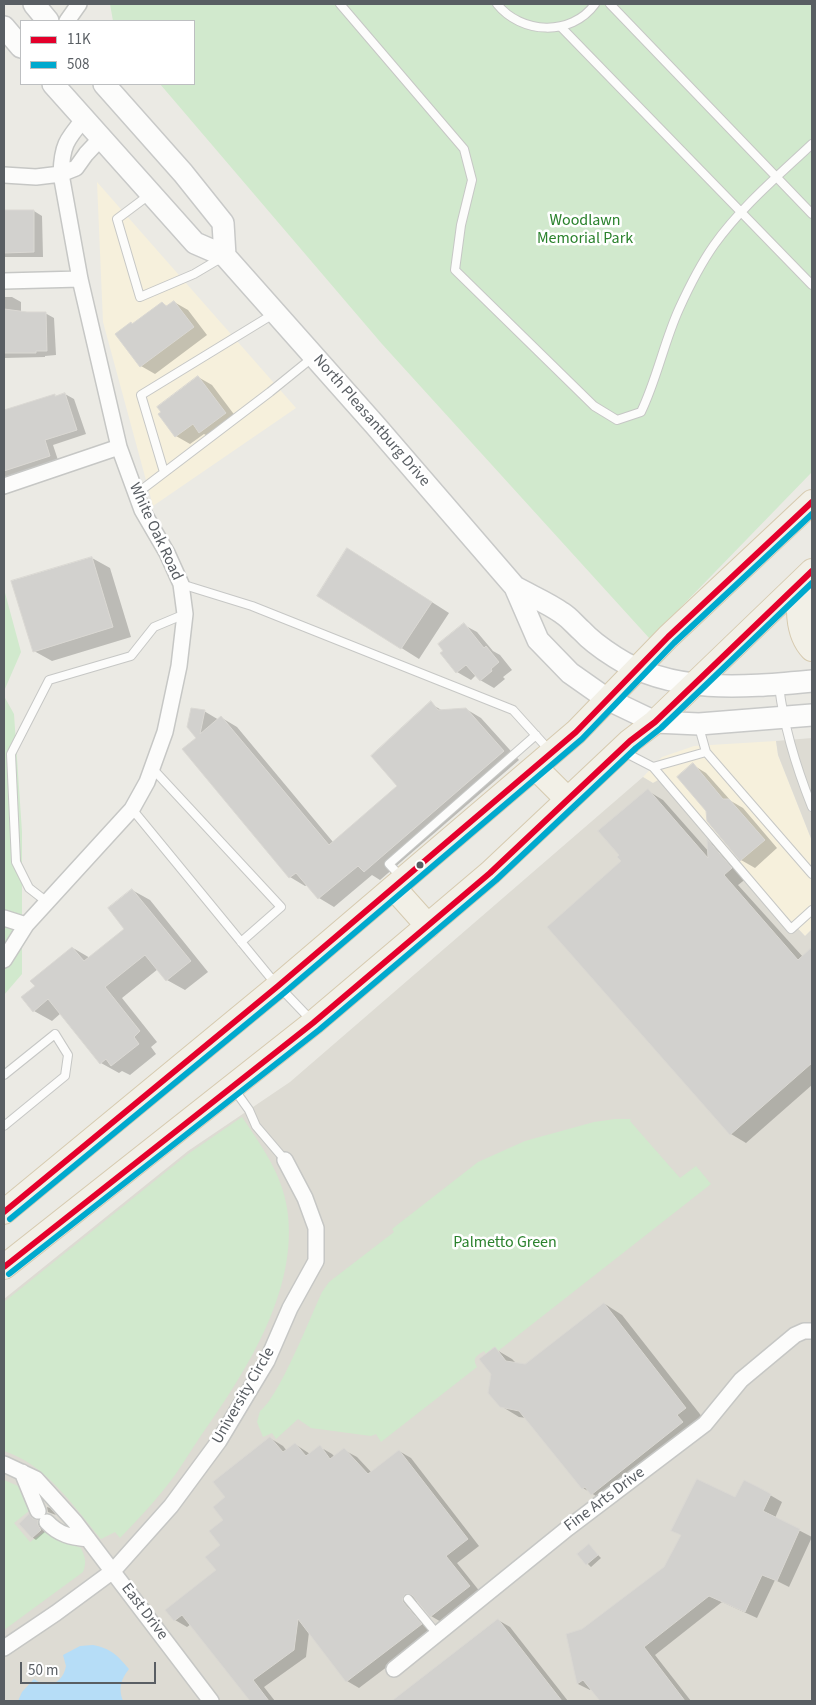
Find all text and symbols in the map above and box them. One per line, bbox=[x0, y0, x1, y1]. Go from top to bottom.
legend bbox=[20, 20, 195, 85]
text: 11K bbox=[67, 29, 91, 50]
text: 508 bbox=[67, 54, 89, 75]
park label: Woodlawn Memorial Park bbox=[537, 211, 633, 249]
street label: North Pleasantburg Drive bbox=[308, 351, 434, 491]
street label: White Oak Road bbox=[124, 480, 186, 584]
unlabelled marker bbox=[415, 860, 425, 870]
park label: Palmetto Green bbox=[453, 1233, 557, 1253]
street label: University Circle bbox=[209, 1344, 279, 1448]
street label: Fine Arts Drive bbox=[561, 1464, 649, 1536]
street label: East Drive bbox=[116, 1580, 172, 1644]
scale bar bbox=[22, 1652, 159, 1684]
text: 50 m bbox=[28, 1660, 58, 1681]

